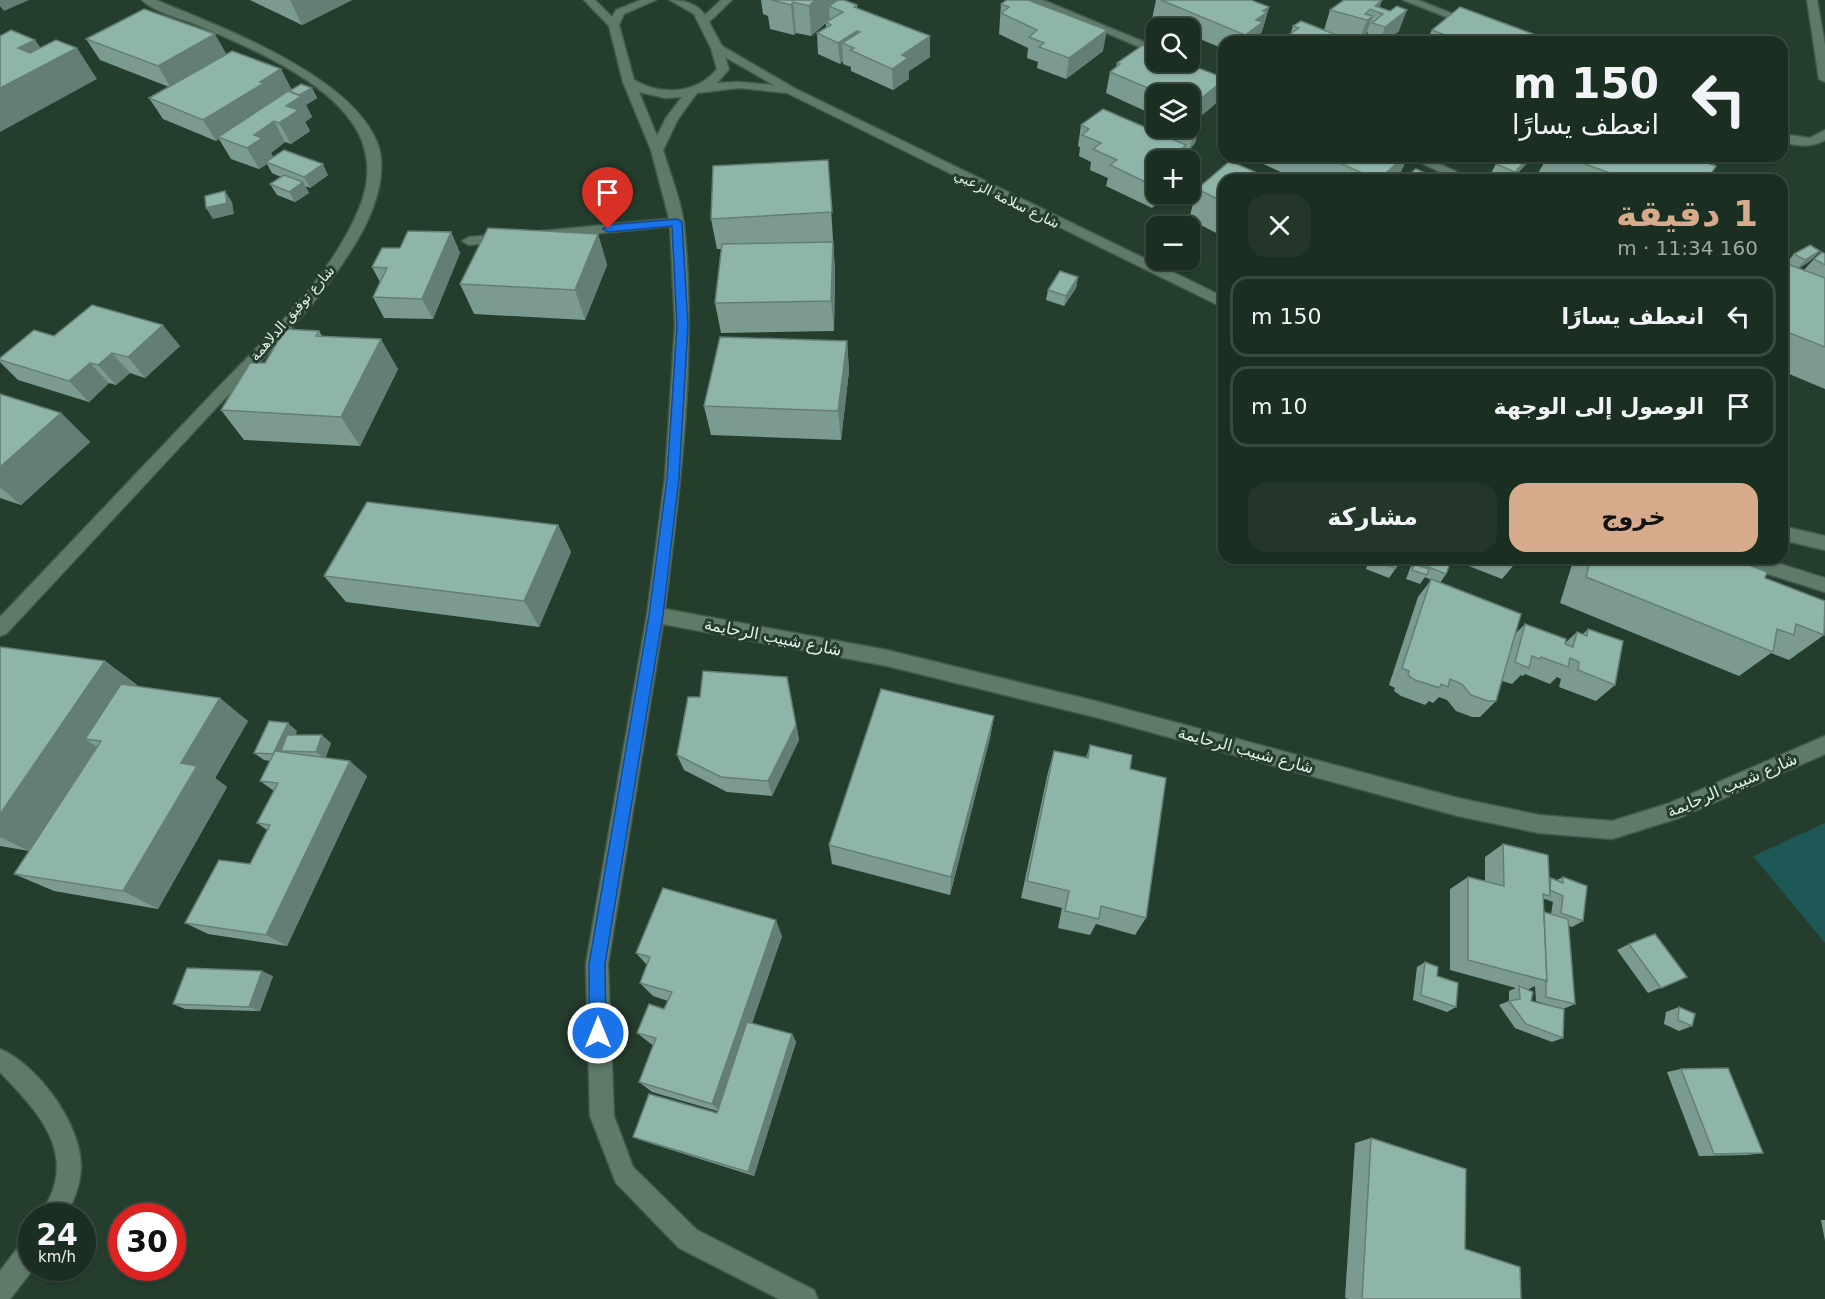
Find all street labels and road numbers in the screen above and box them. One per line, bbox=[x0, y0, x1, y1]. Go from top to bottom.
street label: شارع سلامة الزعبي bbox=[951, 167, 1062, 232]
street label: شارع توفيق الدلاهمة bbox=[247, 262, 338, 364]
street label: شارع شبيب الرحايمة bbox=[702, 614, 843, 661]
street label: شارع شبيب الرحايمة bbox=[1176, 723, 1316, 778]
street label: شارع شبيب الرحايمة bbox=[1664, 749, 1800, 822]

